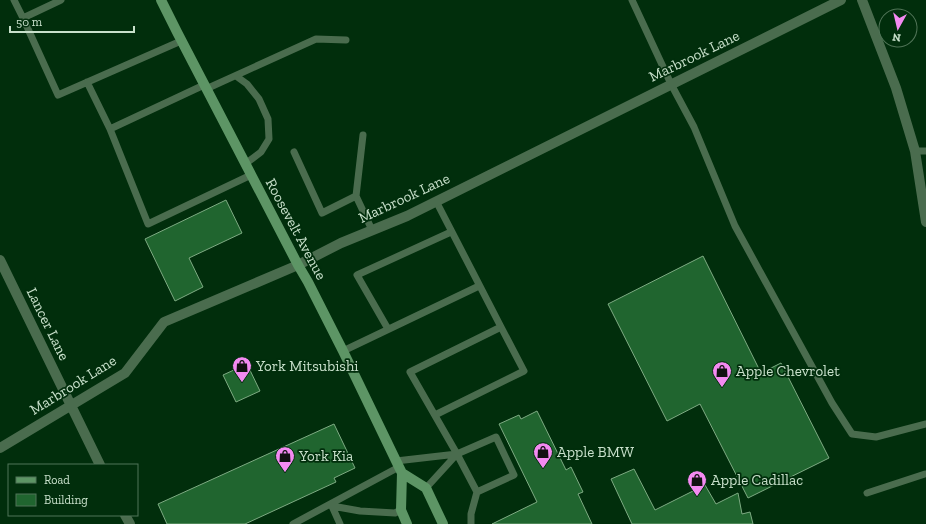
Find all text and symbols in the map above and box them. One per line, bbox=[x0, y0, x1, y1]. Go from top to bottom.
scale bar bbox=[10, 8, 134, 34]
north arrow bbox=[878, 8, 918, 48]
text: 50 m bbox=[16, 15, 43, 29]
street label: Marbrook Lane bbox=[646, 26, 742, 86]
text: N bbox=[891, 30, 902, 44]
street label: Marbrook Lane bbox=[356, 169, 452, 227]
street label: Roosevelt Avenue bbox=[262, 175, 330, 283]
street label: Lancer Lane bbox=[23, 285, 73, 363]
street label: Marbrook Lane bbox=[26, 351, 120, 419]
shop icon: York Mitsubishi bbox=[231, 355, 253, 383]
place label: York Mitsubishi bbox=[255, 357, 359, 375]
shop icon: Apple Chevrolet bbox=[711, 360, 733, 388]
place label: Apple Chevrolet bbox=[736, 362, 840, 380]
shop icon: Apple BMW bbox=[532, 441, 554, 469]
place label: Apple BMW bbox=[557, 443, 634, 461]
shop icon: York Kia bbox=[274, 445, 296, 473]
place label: York Kia bbox=[298, 447, 353, 465]
legend bbox=[8, 464, 138, 516]
shop icon: Apple Cadillac bbox=[686, 469, 708, 497]
place label: Apple Cadillac bbox=[711, 471, 803, 489]
text: Road bbox=[44, 473, 70, 487]
text: Building bbox=[44, 493, 88, 507]

